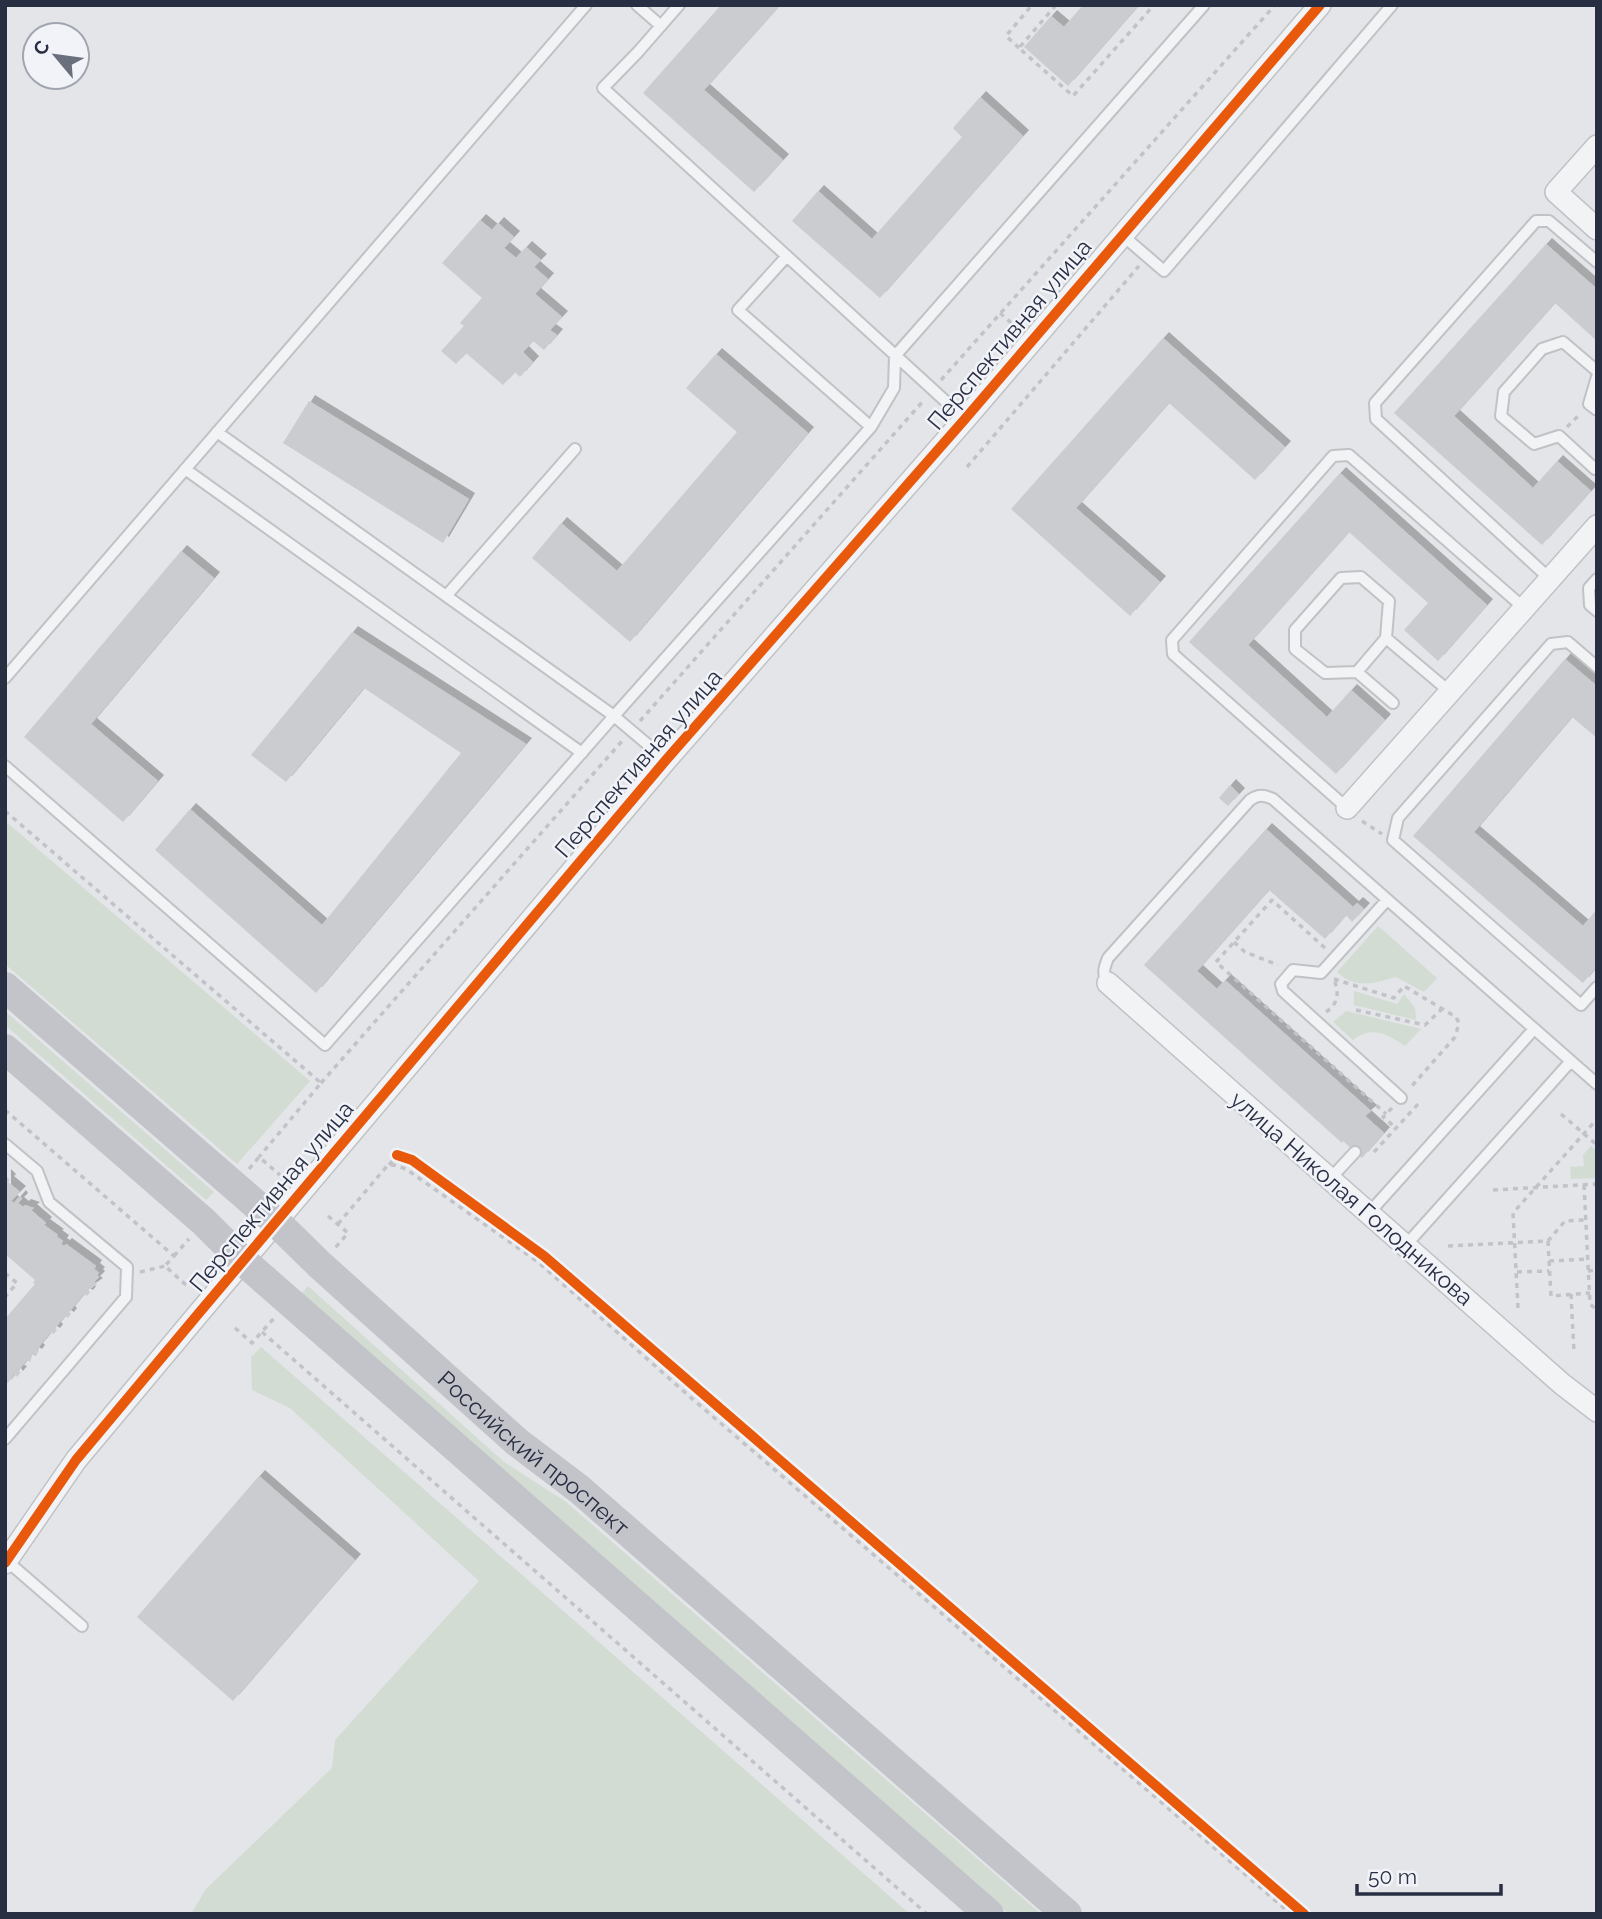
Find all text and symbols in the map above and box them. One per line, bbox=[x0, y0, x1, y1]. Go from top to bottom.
north arrow bbox=[21, 21, 91, 91]
text: С bbox=[28, 37, 54, 59]
street label: Перспективная улица bbox=[921, 233, 1097, 435]
street label: Перспективная улица bbox=[549, 663, 727, 863]
street label: улица Николая Голодникова bbox=[1225, 1085, 1479, 1311]
street label: Перспективная улица bbox=[183, 1095, 359, 1297]
street label: Российский проспект bbox=[433, 1365, 635, 1540]
scale bar bbox=[1357, 1853, 1500, 1897]
text: 50 m bbox=[1368, 1864, 1417, 1889]

